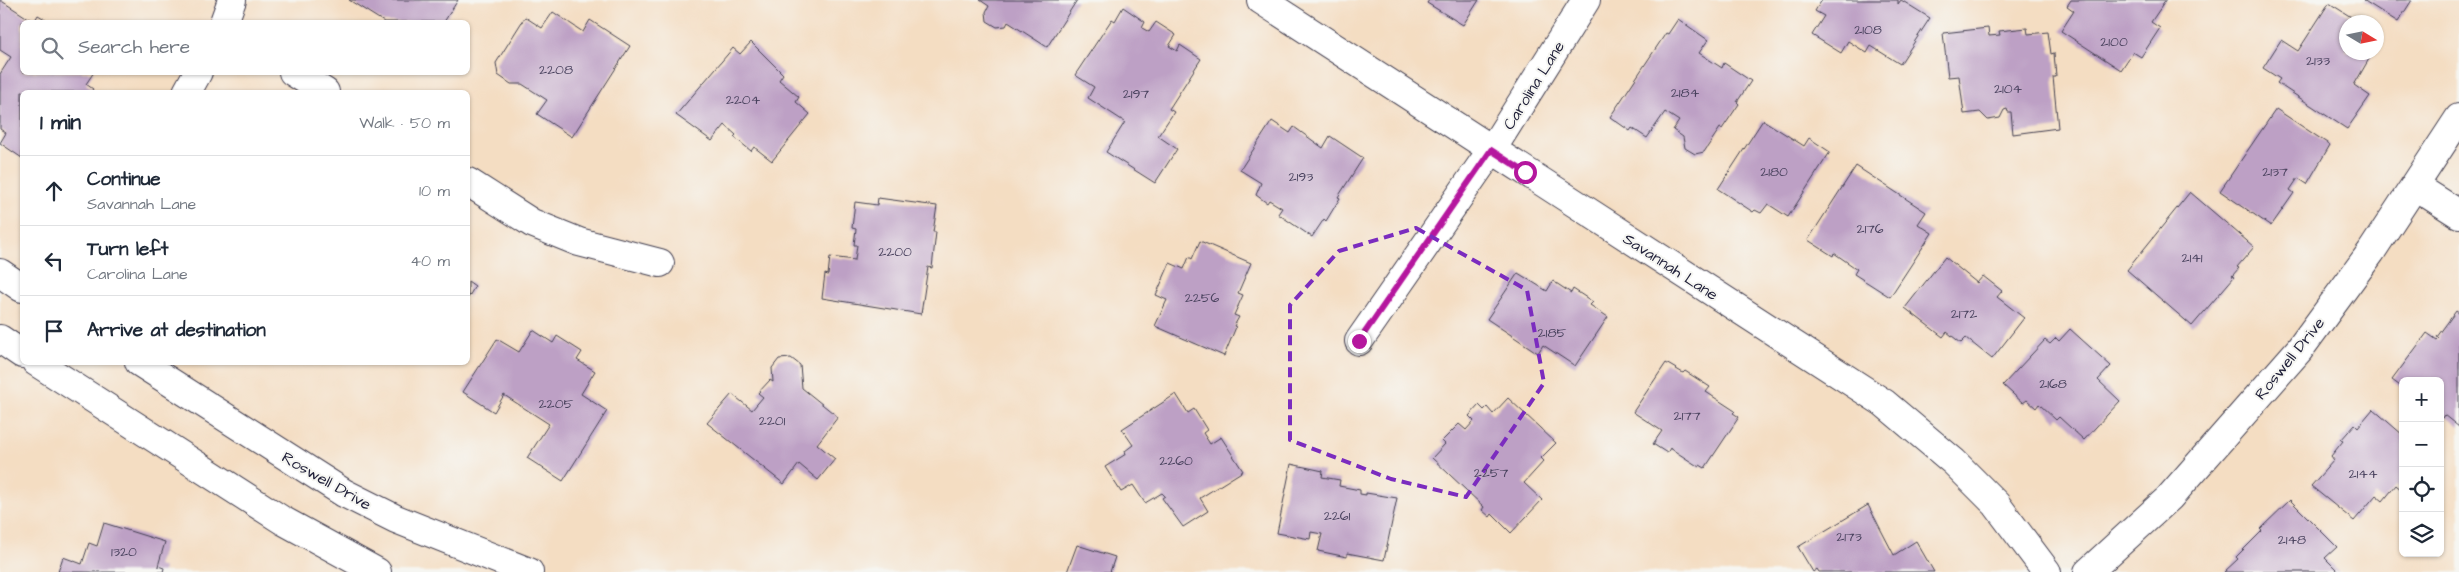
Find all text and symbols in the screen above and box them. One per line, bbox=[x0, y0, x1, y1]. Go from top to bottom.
north arrow bbox=[2339, 15, 2384, 60]
search box bbox=[20, 20, 470, 75]
house number: 2108 bbox=[1854, 20, 1882, 40]
house number: 2100 bbox=[2100, 32, 2128, 52]
icon: search bbox=[38, 34, 66, 62]
text: Search here bbox=[78, 34, 190, 61]
street label: Carolina Lane bbox=[1498, 37, 1570, 134]
house number: 2133 bbox=[2306, 51, 2330, 71]
house number: 2208 bbox=[539, 60, 573, 80]
house number: 2104 bbox=[1994, 79, 2023, 99]
house number: 2184 bbox=[1671, 83, 1700, 103]
house number: 2197 bbox=[1123, 84, 1150, 104]
house number: 2204 bbox=[726, 90, 761, 110]
text: 1 min bbox=[40, 108, 81, 137]
text: Walk · 50 m bbox=[359, 112, 450, 134]
route start bbox=[1514, 161, 1537, 184]
house number: 2180 bbox=[1760, 162, 1788, 182]
house number: 2137 bbox=[2262, 162, 2288, 182]
text: Continue bbox=[87, 166, 161, 193]
house number: 2193 bbox=[1289, 167, 1313, 187]
icon: ahead bbox=[40, 177, 68, 205]
text: 10 m bbox=[419, 180, 450, 202]
text: Savannah Lane bbox=[87, 193, 196, 215]
house number: 2176 bbox=[1856, 219, 1884, 239]
street label: Savannah Lane bbox=[1619, 228, 1723, 306]
text: Turn left bbox=[87, 236, 168, 263]
house number: 2200 bbox=[878, 242, 912, 262]
icon: left bbox=[40, 247, 68, 275]
house number: 2141 bbox=[2181, 248, 2203, 268]
text: 40 m bbox=[410, 250, 450, 272]
text: Carolina Lane bbox=[87, 263, 188, 285]
house number: 2256 bbox=[1185, 288, 1220, 308]
house number: 2172 bbox=[1951, 304, 1977, 324]
street label: Roswell Drive bbox=[2250, 313, 2330, 404]
icon: arrive bbox=[40, 317, 68, 345]
text: Arrive at destination bbox=[87, 317, 266, 344]
house number: 2185 bbox=[1538, 323, 1566, 343]
route end bbox=[1348, 330, 1371, 353]
house number: 2168 bbox=[2039, 374, 2067, 394]
map controls bbox=[2399, 377, 2444, 557]
button: + bbox=[2399, 377, 2444, 422]
house number: 2205 bbox=[539, 394, 573, 414]
house number: 2177 bbox=[1673, 406, 1701, 426]
house number: 2201 bbox=[759, 411, 786, 431]
button: − bbox=[2399, 422, 2444, 467]
street label: Roswell Drive bbox=[278, 446, 376, 516]
house number: 2260 bbox=[1159, 451, 1193, 471]
house number: 2257 bbox=[1474, 463, 1509, 483]
house number: 2144 bbox=[2349, 464, 2378, 484]
button: locate bbox=[2399, 467, 2444, 512]
house number: 2261 bbox=[1324, 506, 1351, 526]
button: layers bbox=[2399, 512, 2444, 557]
house number: 2173 bbox=[1836, 527, 1862, 547]
house number: 2148 bbox=[2278, 530, 2306, 550]
house number: 1320 bbox=[111, 542, 137, 562]

